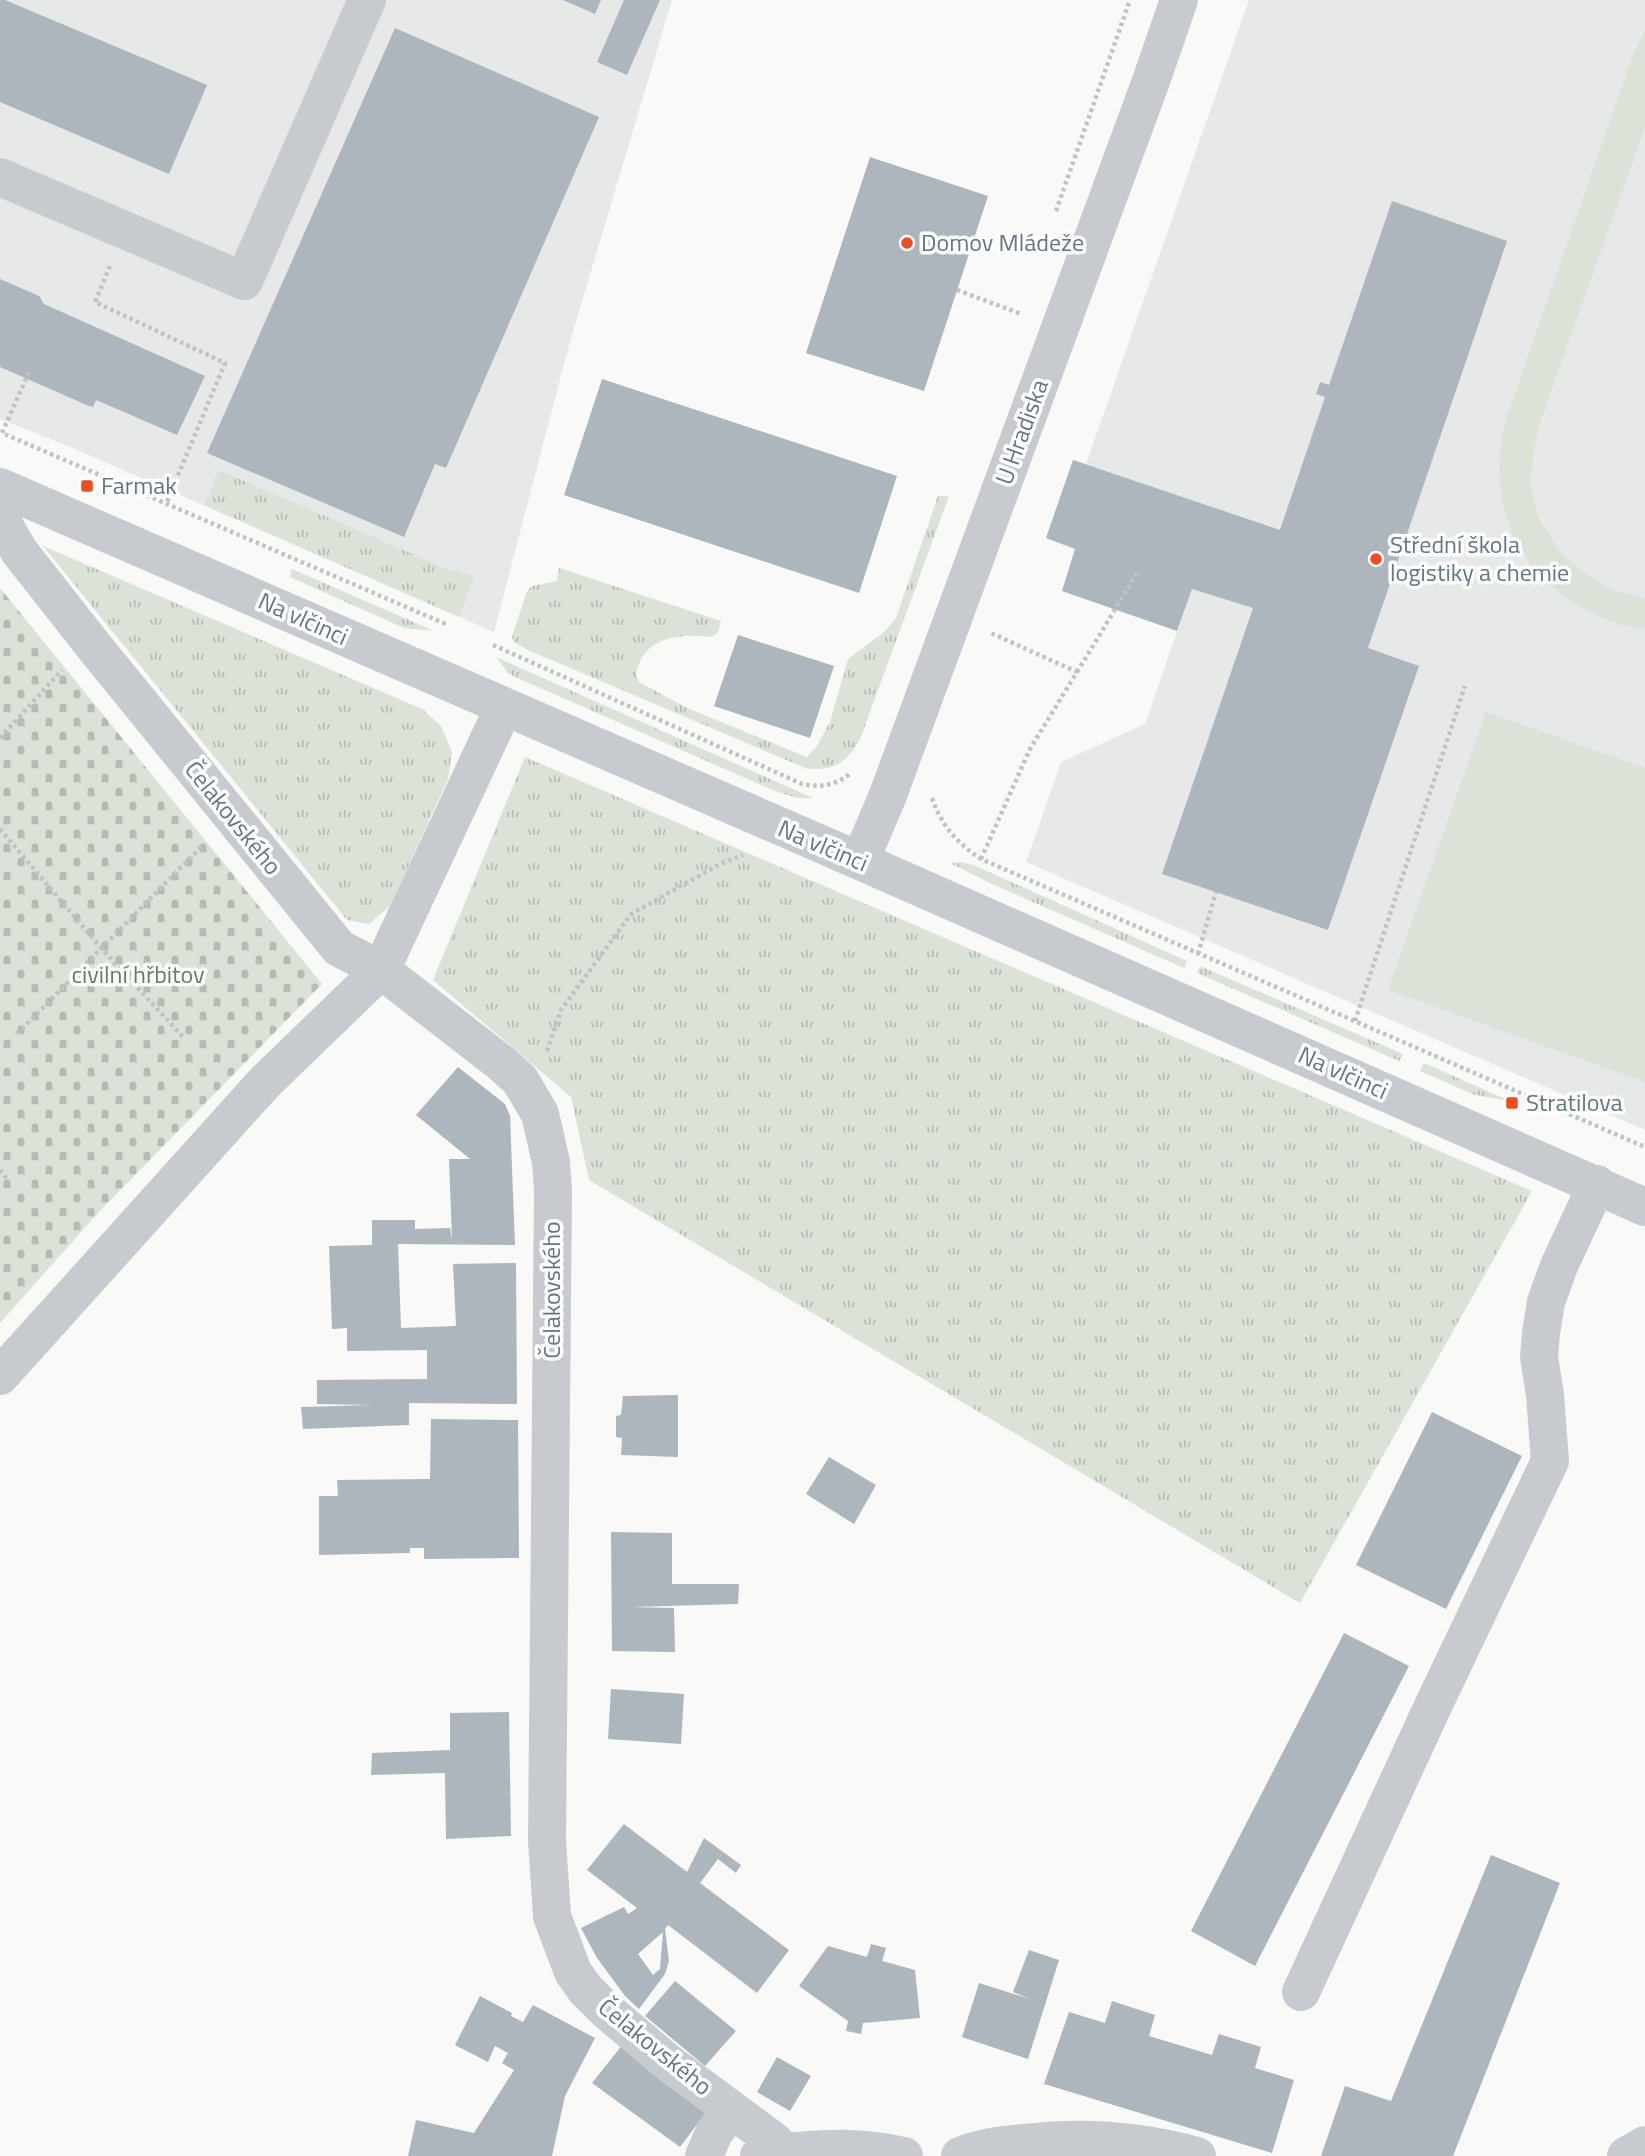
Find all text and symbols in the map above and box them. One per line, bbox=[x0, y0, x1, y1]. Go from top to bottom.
place label: Domov Mládeže bbox=[921, 224, 1084, 260]
marker: Domov Mládeže bbox=[899, 235, 915, 251]
street label: U Hradiska bbox=[985, 374, 1057, 489]
place label: Farmak bbox=[101, 467, 177, 503]
marker: Farmak bbox=[79, 478, 95, 494]
place label: Střední škola logistiky a chemie bbox=[1390, 526, 1569, 590]
marker: Střední škola logistiky a chemie bbox=[1368, 551, 1384, 567]
street label: Na vlčinci bbox=[253, 582, 354, 654]
street label: Čelakovského bbox=[176, 753, 291, 882]
street label: Na vlčinci bbox=[773, 810, 874, 880]
park label: civilní hřbitov bbox=[72, 956, 204, 992]
street label: Na vlčinci bbox=[1293, 1036, 1394, 1108]
place label: Stratilova bbox=[1526, 1084, 1623, 1120]
marker: Stratilova bbox=[1504, 1095, 1520, 1111]
street label: Čelakovského bbox=[533, 1221, 569, 1359]
street label: Čelakovského bbox=[591, 1989, 720, 2104]

